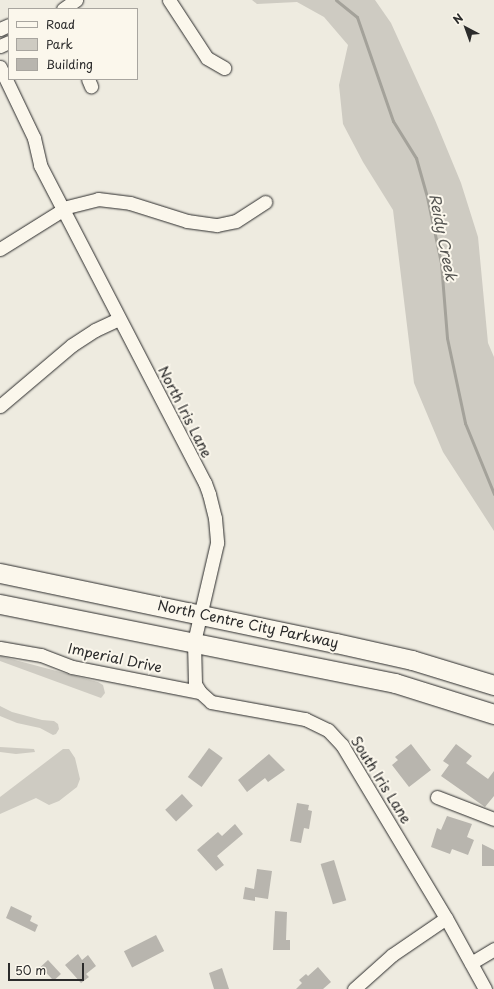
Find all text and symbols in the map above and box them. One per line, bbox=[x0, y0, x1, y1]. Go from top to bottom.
legend bbox=[8, 8, 138, 80]
north arrow bbox=[446, 8, 486, 48]
text: N bbox=[449, 9, 467, 28]
text: Road bbox=[46, 15, 75, 33]
text: Park bbox=[46, 35, 73, 53]
text: Building bbox=[46, 55, 93, 73]
water label: Reidy Creek bbox=[427, 192, 461, 282]
street label: North Iris Lane bbox=[155, 363, 215, 461]
street label: North Centre City Parkway bbox=[155, 596, 341, 652]
street label: Imperial Drive bbox=[66, 640, 164, 676]
street label: South Iris Lane bbox=[347, 733, 415, 827]
scale bar bbox=[10, 955, 86, 981]
text: 50 m bbox=[15, 961, 46, 979]

